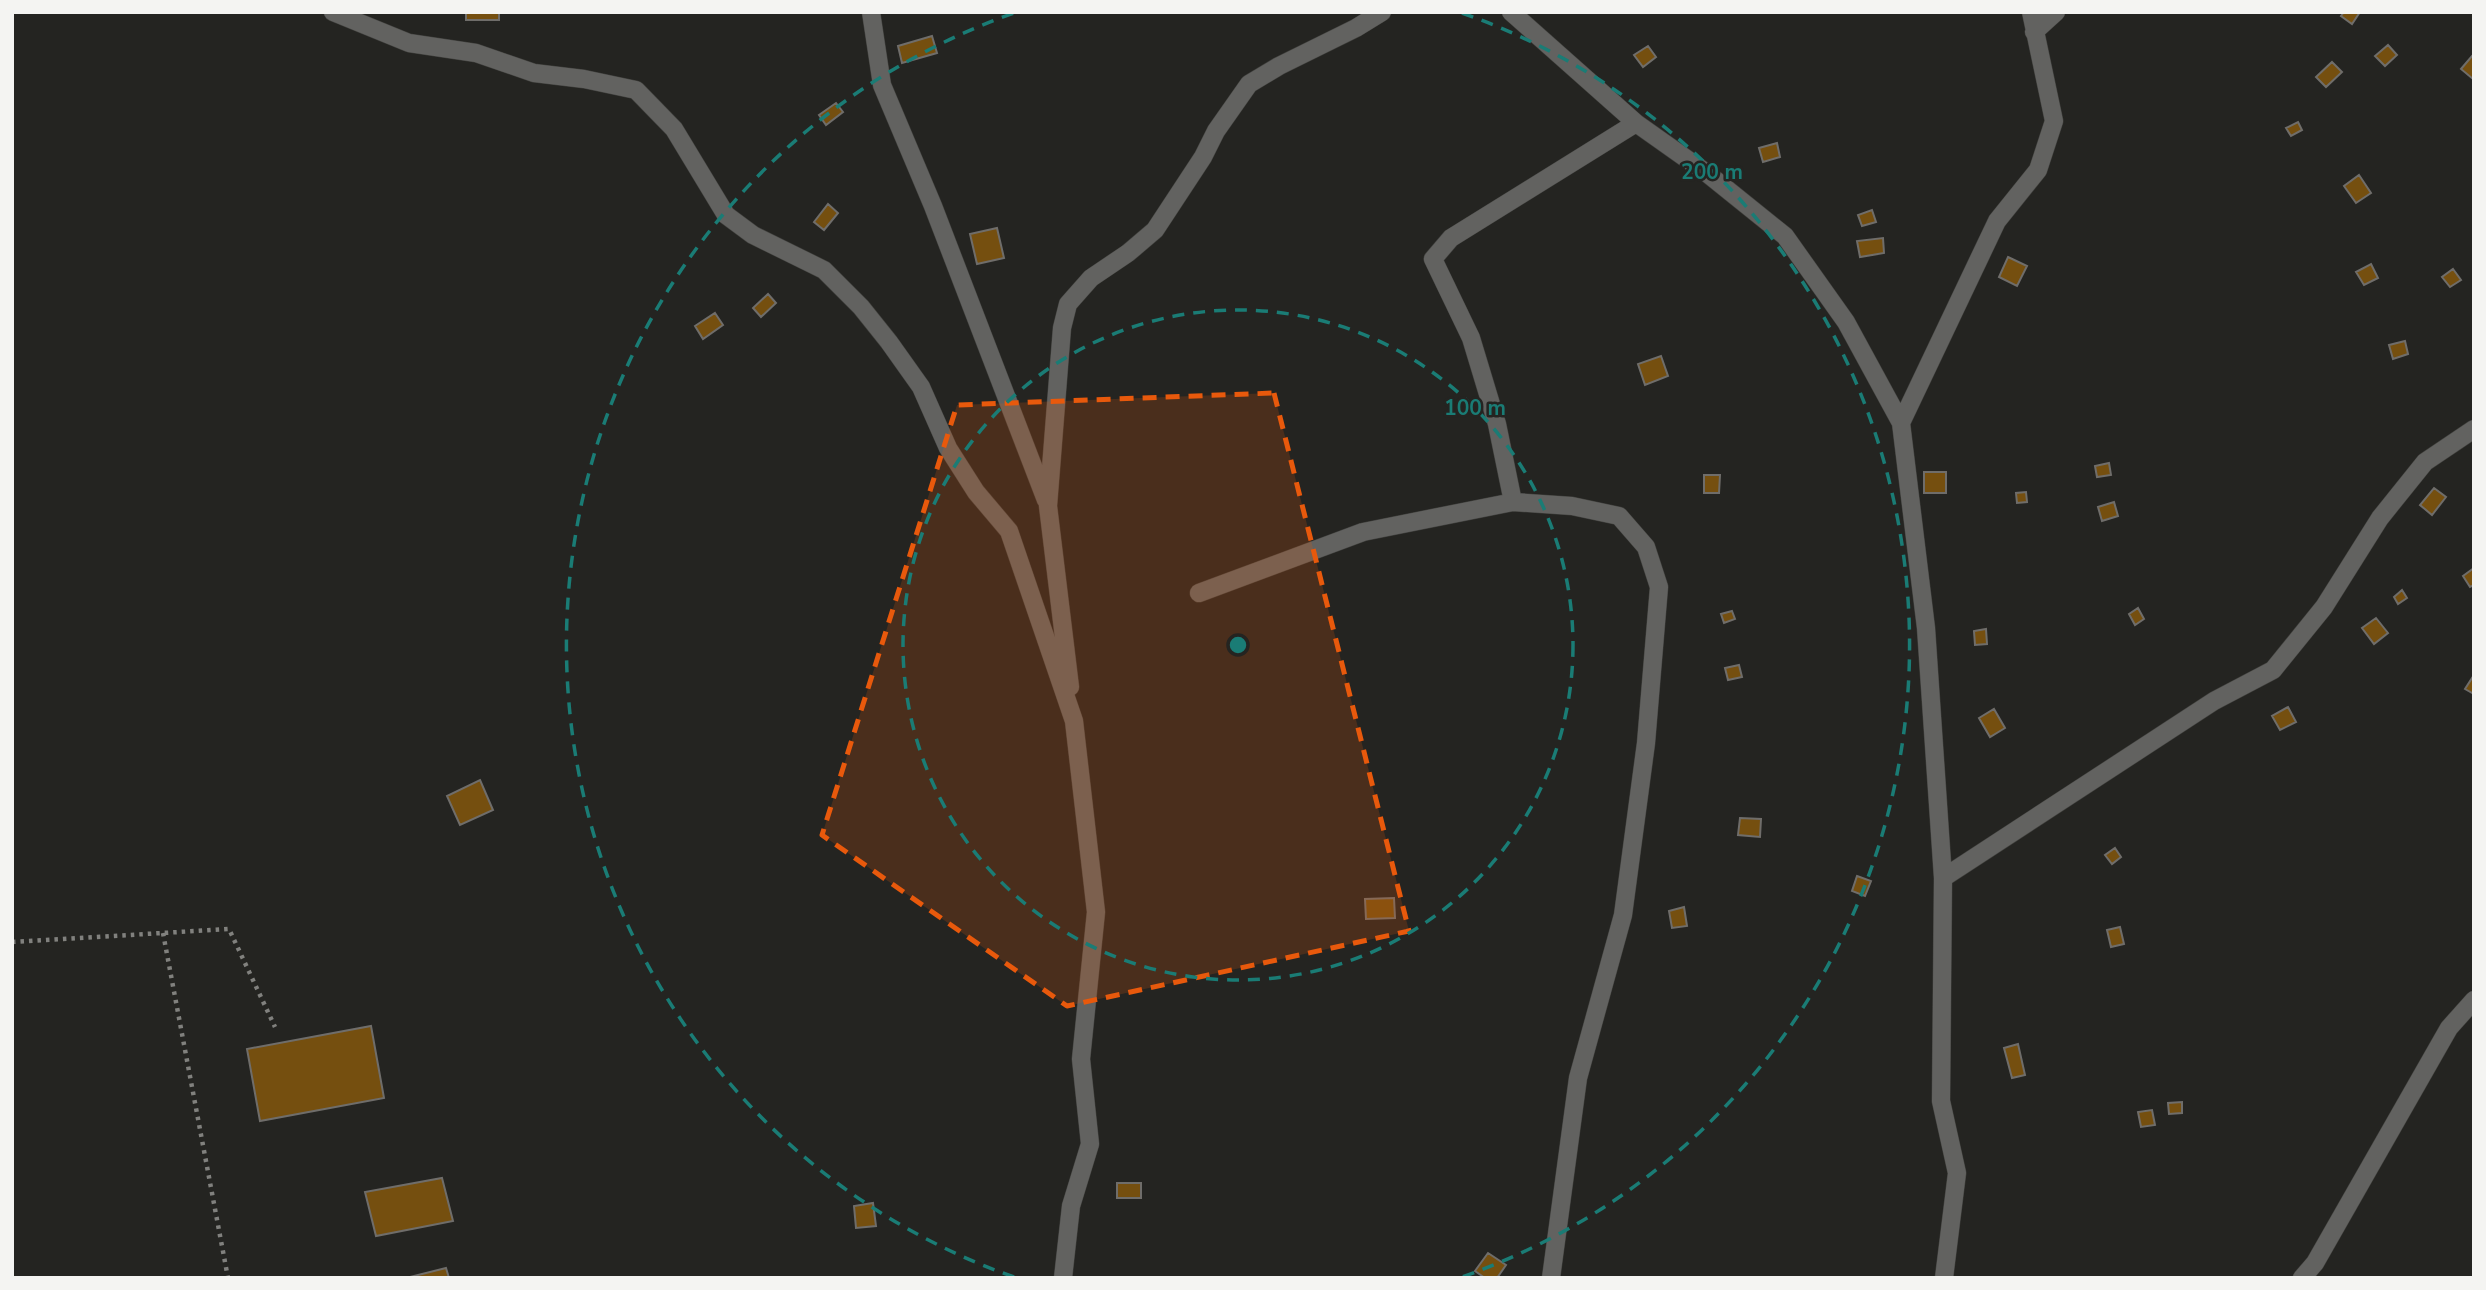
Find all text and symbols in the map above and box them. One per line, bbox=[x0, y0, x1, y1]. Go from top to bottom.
text: 200 m bbox=[1681, 158, 1743, 186]
text: 100 m bbox=[1444, 394, 1506, 422]
centre of rings bbox=[1226, 633, 1250, 657]

